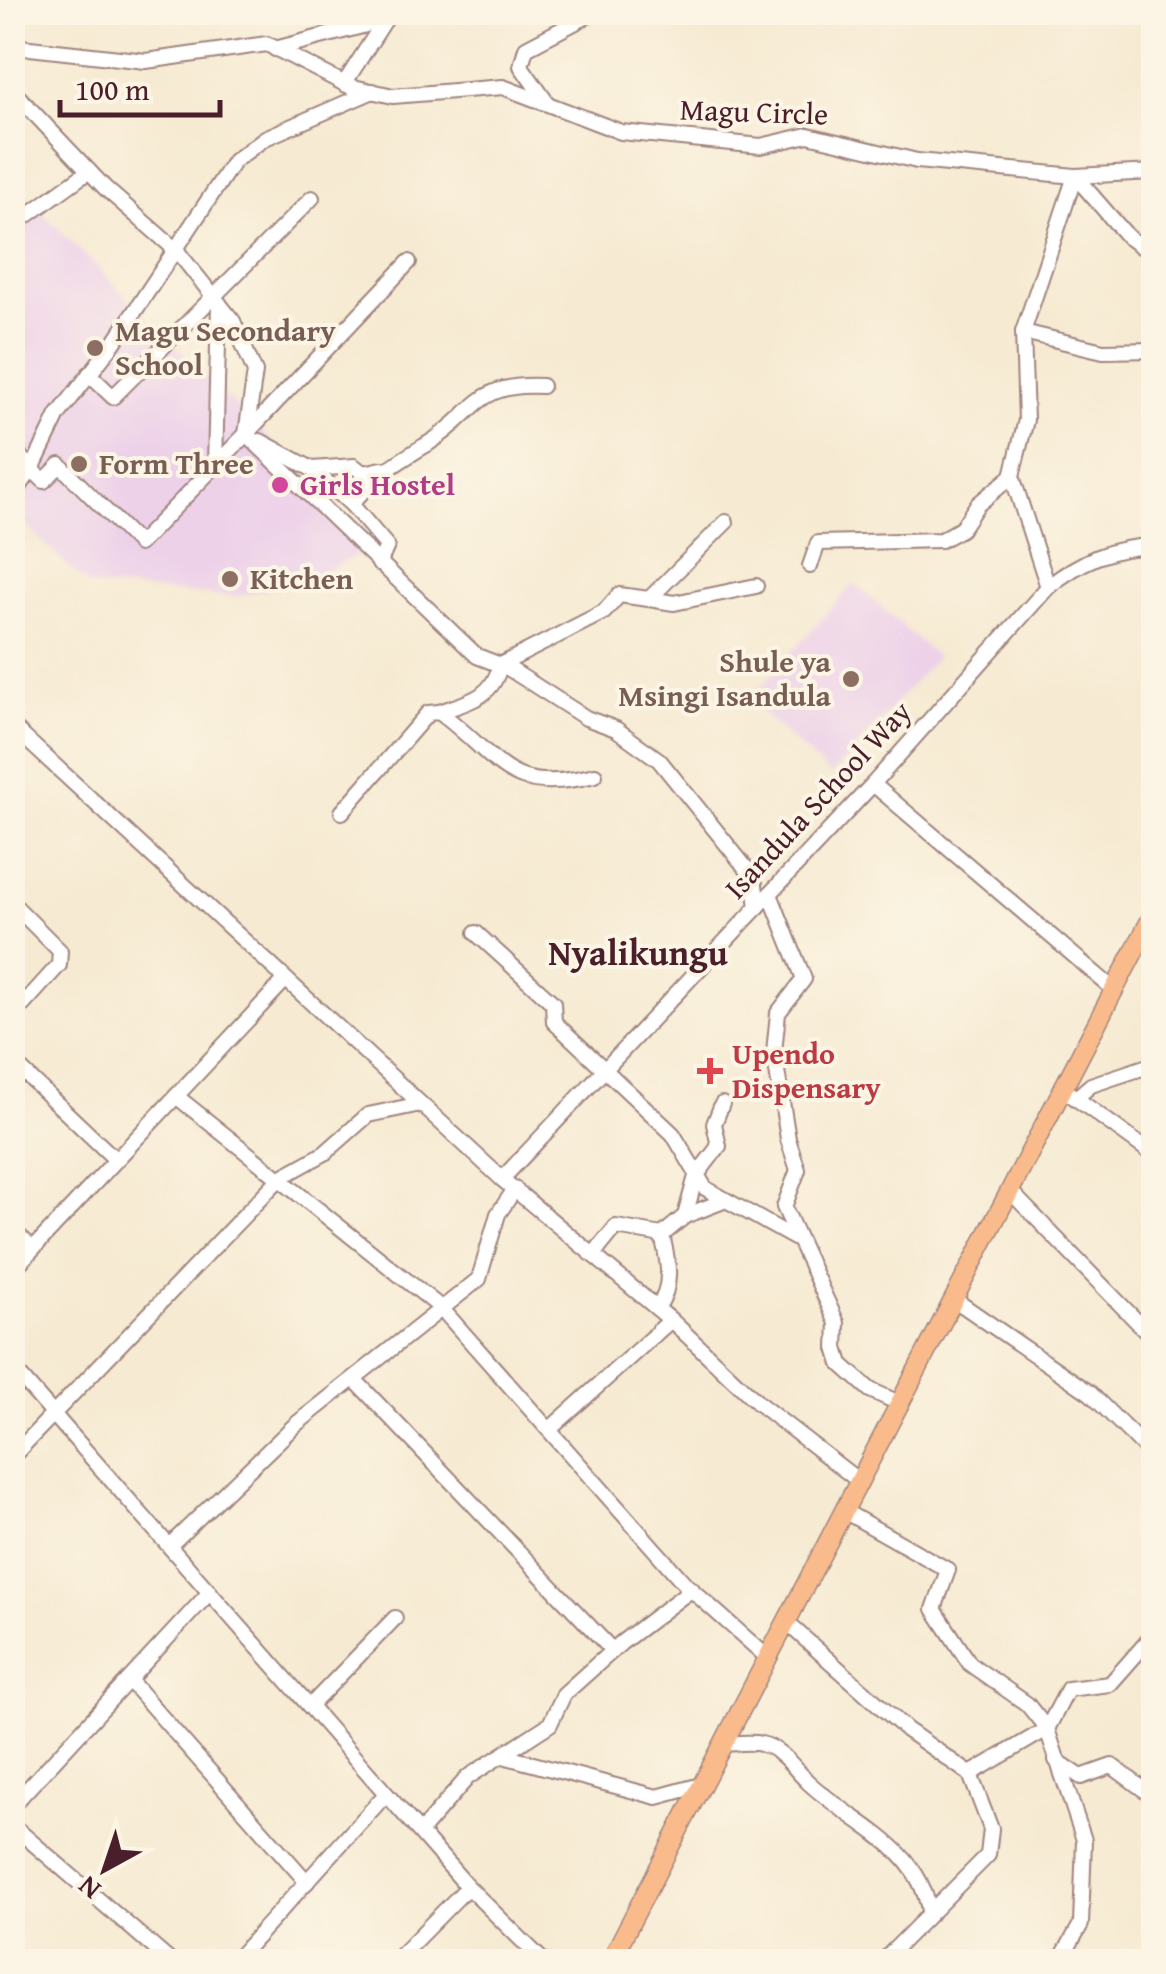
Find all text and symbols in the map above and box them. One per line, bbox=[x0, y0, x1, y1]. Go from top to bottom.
scale bar bbox=[60, 55, 220, 117]
text: 100 m bbox=[75, 67, 150, 111]
street label: Magu Circle bbox=[679, 86, 829, 136]
place label: Magu Secondary School bbox=[115, 308, 336, 386]
marker: Magu Secondary School bbox=[84, 337, 106, 359]
place label: Form Three bbox=[99, 441, 254, 485]
marker: Form Three bbox=[68, 453, 90, 475]
place label: Girls Hostel bbox=[300, 462, 455, 506]
marker: Girls Hostel bbox=[269, 474, 291, 496]
place label: Kitchen bbox=[250, 556, 353, 600]
marker: Kitchen bbox=[219, 568, 241, 590]
place label: Shule ya Msingi Isandula bbox=[618, 639, 832, 717]
marker: Shule ya Msingi Isandula bbox=[840, 668, 862, 690]
street label: Isandula School Way bbox=[714, 690, 921, 908]
district label: Nyalikungu bbox=[548, 927, 728, 978]
place label: Upendo Dispensary bbox=[732, 1031, 881, 1109]
marker: Upendo Dispensary bbox=[697, 1058, 723, 1084]
north arrow bbox=[55, 1819, 155, 1919]
text: N bbox=[68, 1867, 109, 1910]

